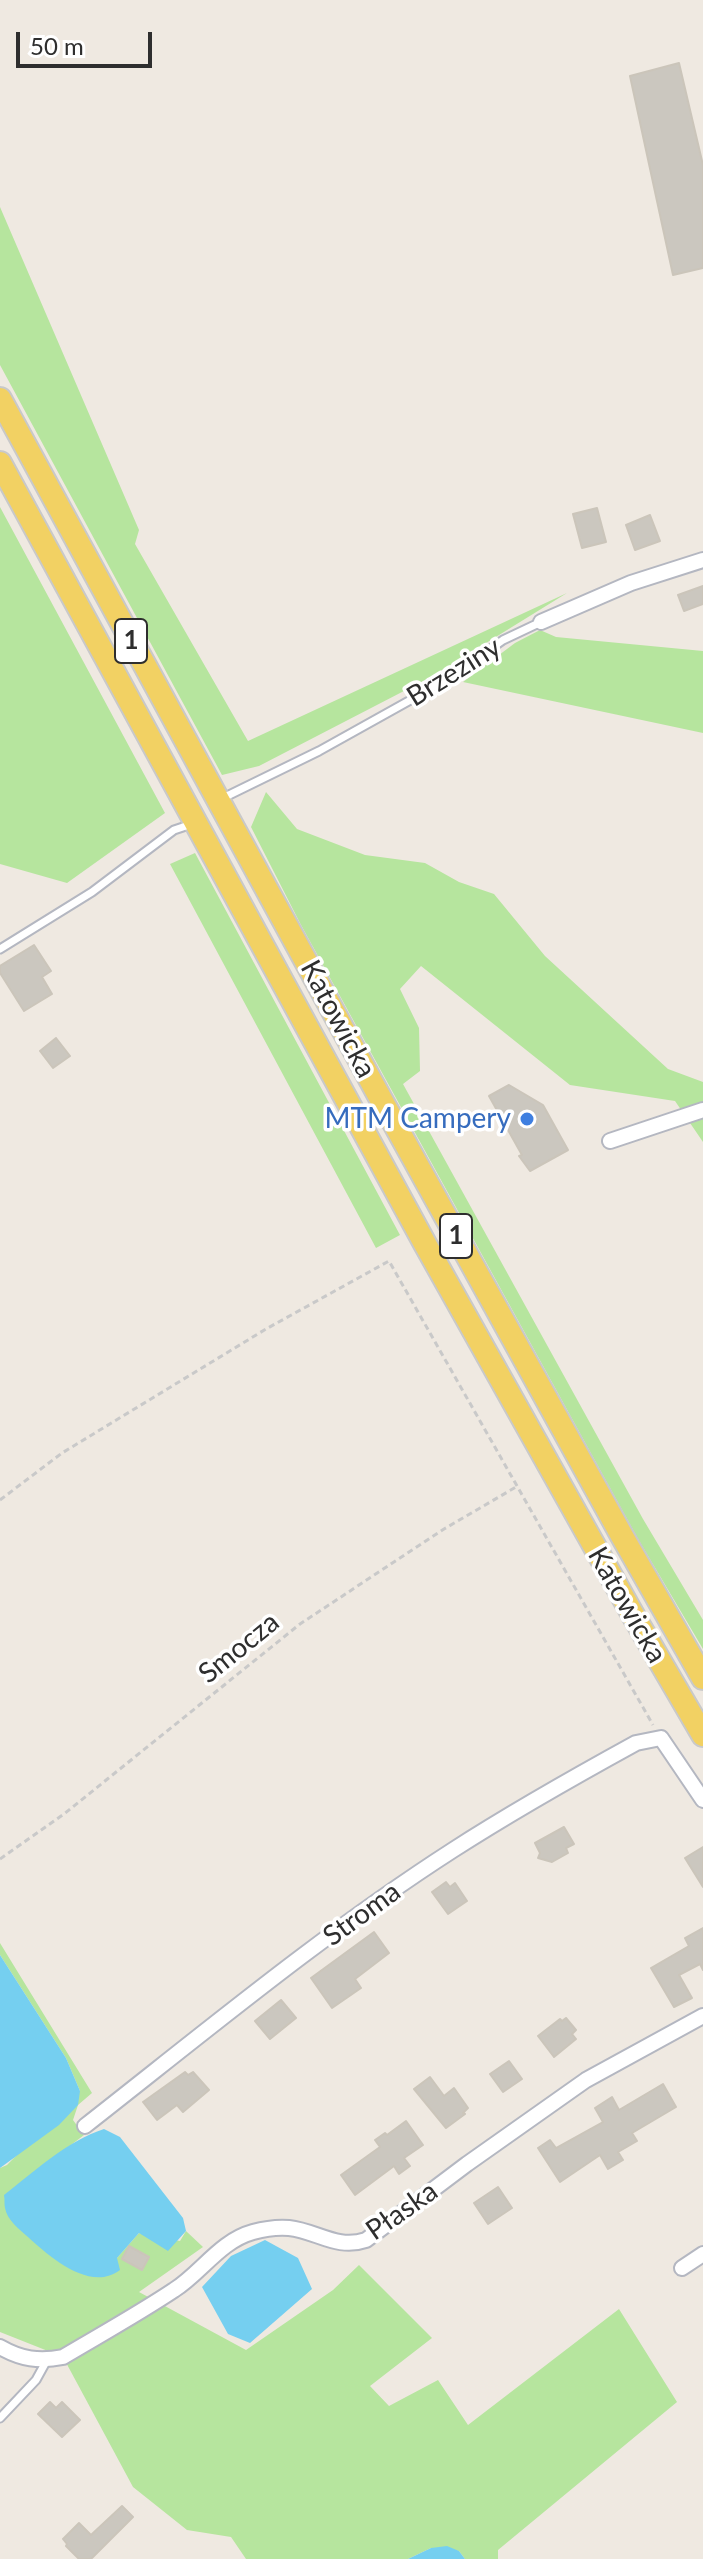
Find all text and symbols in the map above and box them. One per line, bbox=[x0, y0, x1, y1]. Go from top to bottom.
scale bar bbox=[20, 16, 156, 66]
text: 50 m bbox=[30, 31, 84, 60]
road number: 1 bbox=[115, 619, 147, 663]
street label: Brzeziny bbox=[401, 630, 507, 714]
street label: Katowicka bbox=[293, 955, 383, 1083]
place label: MTM Campery bbox=[325, 1102, 511, 1136]
marker: MTM Campery bbox=[518, 1110, 536, 1128]
road number: 1 bbox=[440, 1214, 472, 1258]
street label: Katowicka bbox=[580, 1541, 674, 1669]
street label: Smocza bbox=[192, 1605, 286, 1691]
street label: Stroma bbox=[317, 1875, 407, 1953]
street label: Płaska bbox=[360, 2174, 444, 2248]

